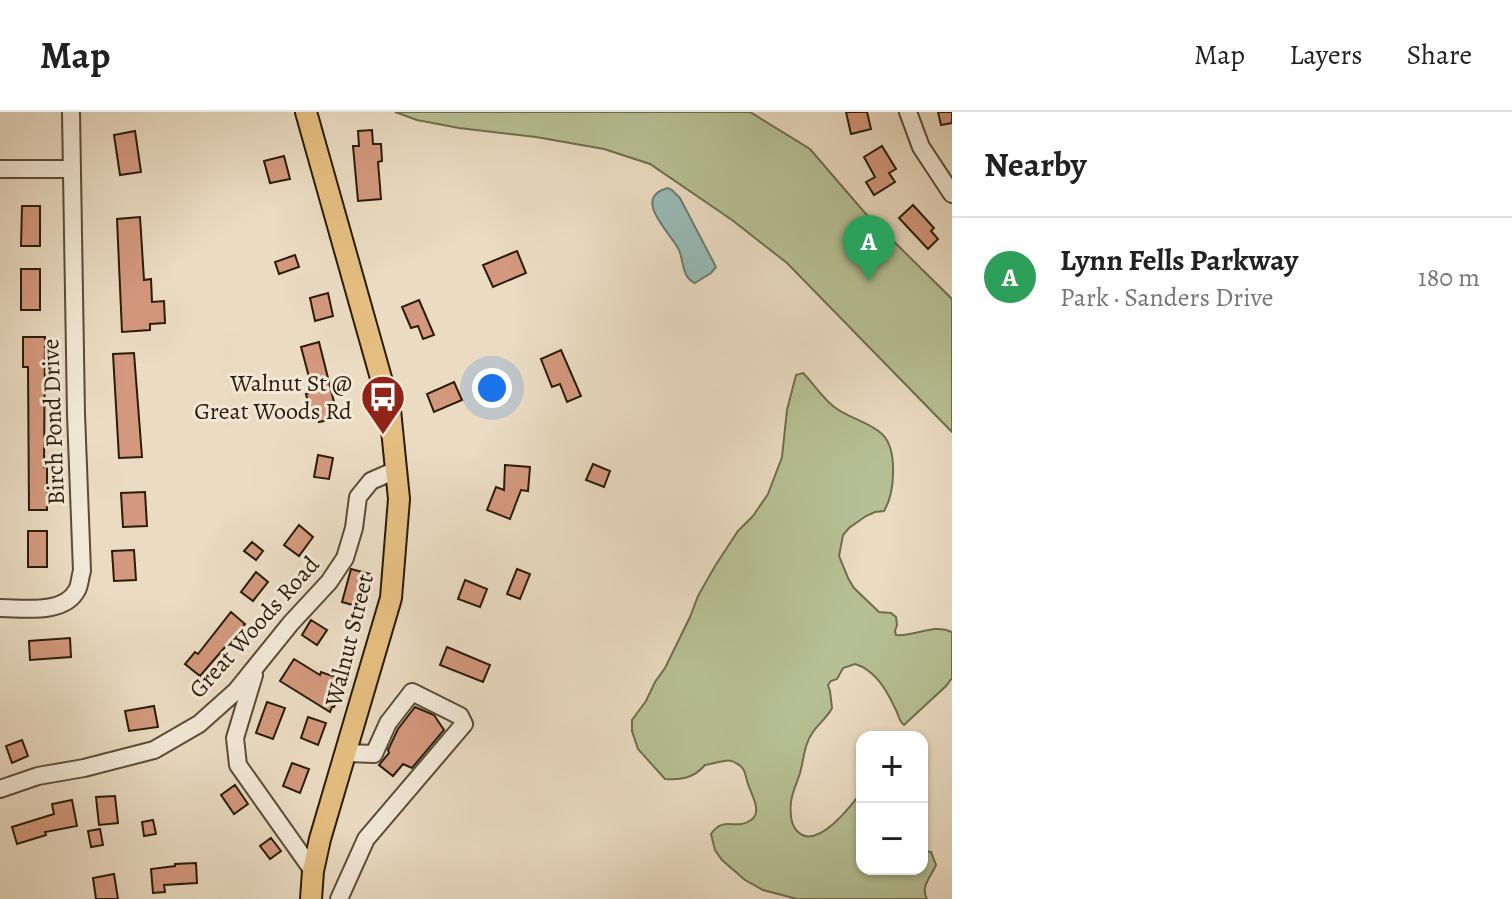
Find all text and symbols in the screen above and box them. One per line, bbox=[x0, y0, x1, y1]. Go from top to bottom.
text: Map bbox=[40, 29, 110, 81]
text: Map bbox=[1194, 36, 1245, 74]
text: Layers bbox=[1289, 36, 1362, 74]
text: Share bbox=[1406, 36, 1472, 74]
text: Nearby bbox=[984, 141, 1087, 188]
pin: A bbox=[843, 215, 895, 281]
text: Lynn Fells Parkway bbox=[1060, 240, 1298, 280]
text: A bbox=[1002, 260, 1018, 295]
text: 180 m bbox=[1418, 260, 1480, 295]
text: Park · Sanders Drive bbox=[1060, 280, 1273, 315]
street label: Birch Pond Drive bbox=[34, 338, 72, 506]
place label: Walnut St @ Great Woods Rd bbox=[194, 367, 352, 427]
your location bbox=[472, 368, 512, 408]
bus stop icon: Walnut St @ Great Woods Rd bbox=[359, 373, 407, 436]
street label: Great Woods Road bbox=[182, 549, 326, 705]
street label: Walnut Street bbox=[317, 570, 381, 710]
map controls bbox=[856, 731, 928, 875]
button: + bbox=[856, 731, 928, 803]
button: − bbox=[856, 803, 928, 875]

